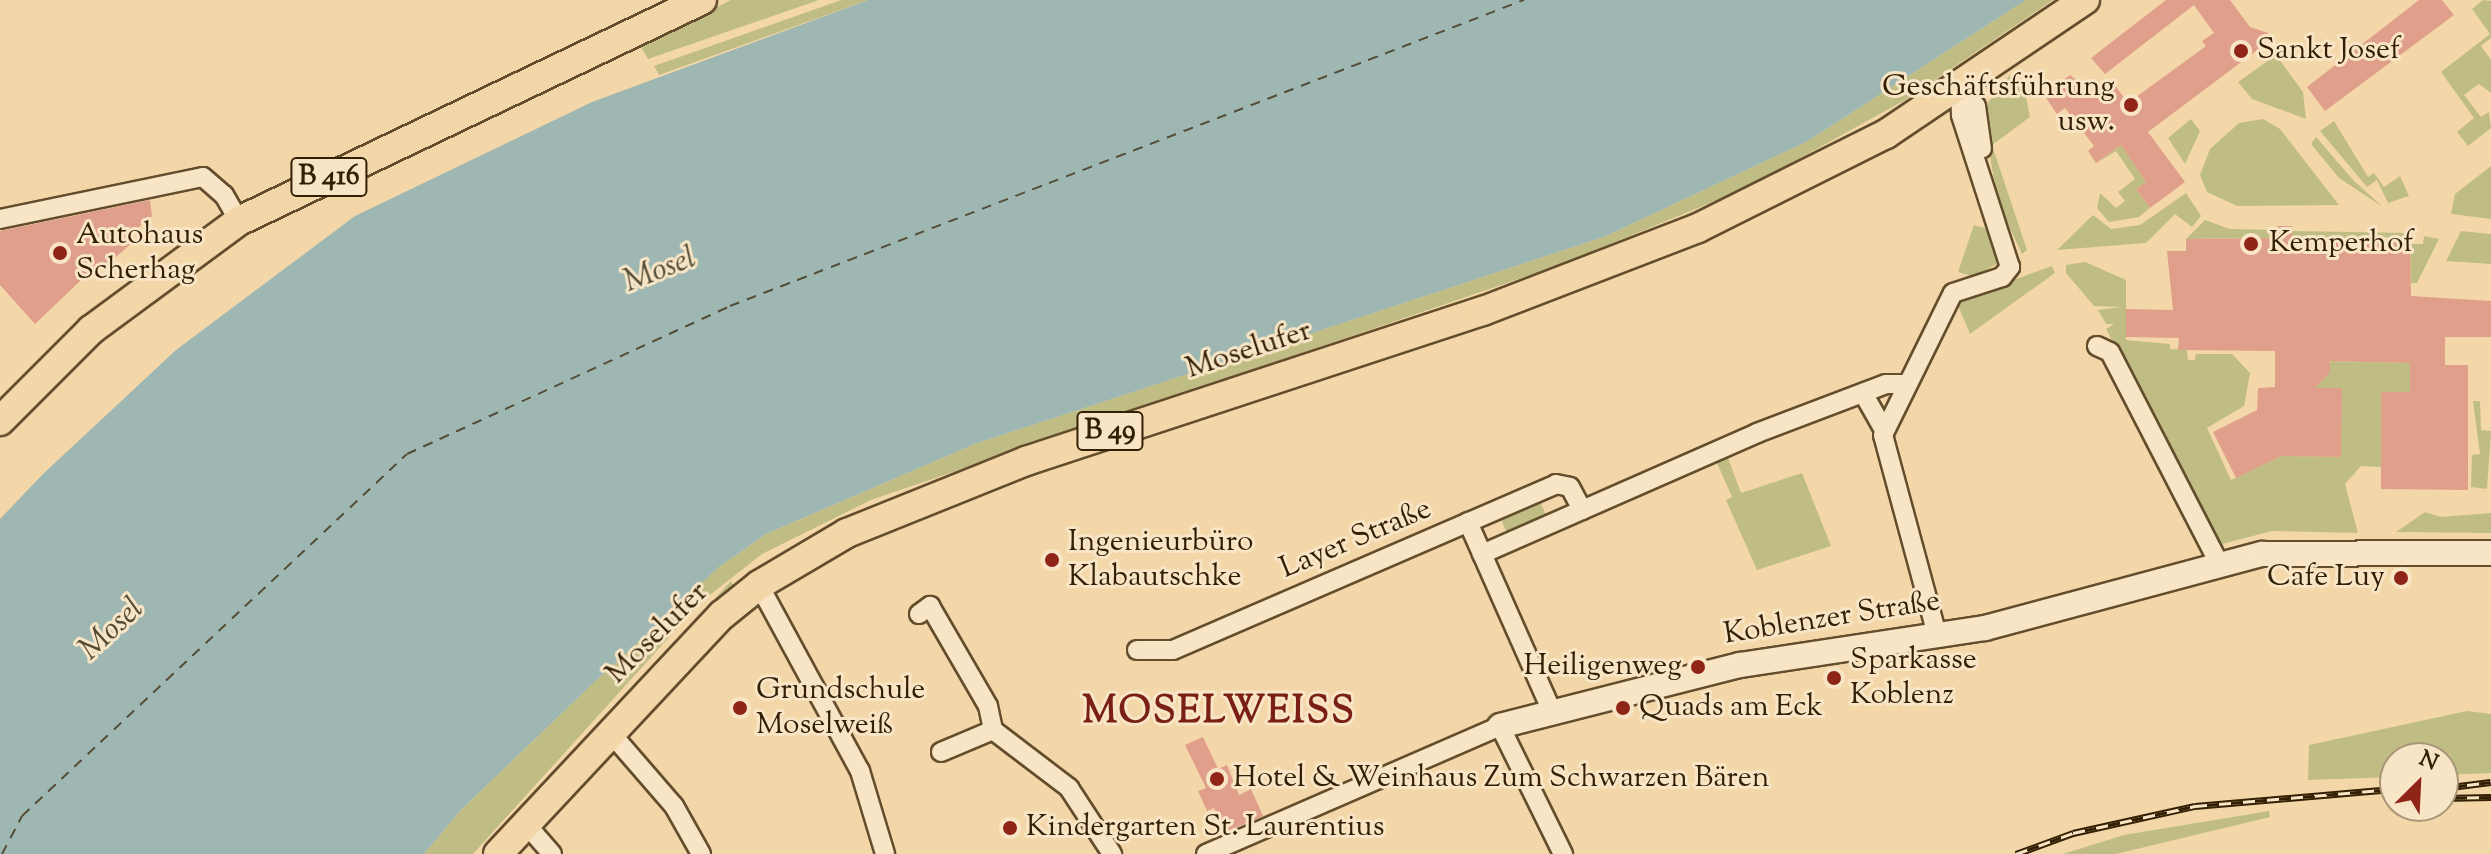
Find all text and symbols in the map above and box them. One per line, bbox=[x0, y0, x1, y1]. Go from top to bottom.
place label: Sankt Josef bbox=[2257, 33, 2400, 69]
marker: Sankt Josef bbox=[2232, 42, 2250, 60]
place label: Geschäftsführung usw. bbox=[1882, 70, 2115, 140]
marker: Geschäftsführung usw. bbox=[2122, 96, 2140, 114]
road number: B 416 bbox=[289, 153, 369, 201]
place label: Autohaus Scherhag bbox=[76, 218, 203, 288]
place label: Kemperhof bbox=[2269, 226, 2414, 262]
marker: Kemperhof bbox=[2240, 233, 2262, 255]
water label: Mosel bbox=[618, 240, 702, 302]
marker: Autohaus Scherhag bbox=[51, 244, 69, 262]
street label: Moselufer bbox=[1182, 314, 1316, 388]
road number: B 49 bbox=[1076, 407, 1144, 455]
street label: Layer Straße bbox=[1275, 492, 1437, 588]
place label: Ingenieurbüro Klabautschke bbox=[1068, 525, 1253, 596]
marker: Ingenieurbüro Klabautschke bbox=[1043, 551, 1061, 569]
place label: Cafe Luy bbox=[2267, 560, 2385, 596]
marker: Cafe Luy bbox=[2392, 569, 2410, 587]
street label: Moselufer bbox=[599, 575, 717, 693]
street label: Koblenzer Straße bbox=[1721, 584, 1943, 654]
water label: Mosel bbox=[72, 591, 152, 669]
place label: Sparkasse Koblenz bbox=[1850, 643, 1977, 714]
place label: Heiligenweg bbox=[1524, 649, 1682, 685]
marker: Heiligenweg bbox=[1689, 658, 1707, 676]
marker: Sparkasse Koblenz bbox=[1825, 669, 1843, 687]
place label: Grundschule Moselweiß bbox=[756, 673, 925, 744]
place label: Quads am Eck bbox=[1639, 690, 1823, 726]
district label: MOSELWEISS bbox=[1082, 691, 1356, 737]
marker: Grundschule Moselweiß bbox=[731, 699, 749, 717]
marker: Quads am Eck bbox=[1614, 699, 1632, 717]
north arrow bbox=[2379, 742, 2459, 822]
text: N bbox=[2413, 744, 2442, 780]
place label: Hotel & Weinhaus Zum Schwarzen Bären bbox=[1233, 761, 1770, 797]
marker: Hotel & Weinhaus Zum Schwarzen Bären bbox=[1208, 770, 1226, 788]
place label: Kindergarten St. Laurentius bbox=[1026, 810, 1384, 846]
marker: Kindergarten St. Laurentius bbox=[1001, 819, 1019, 837]

